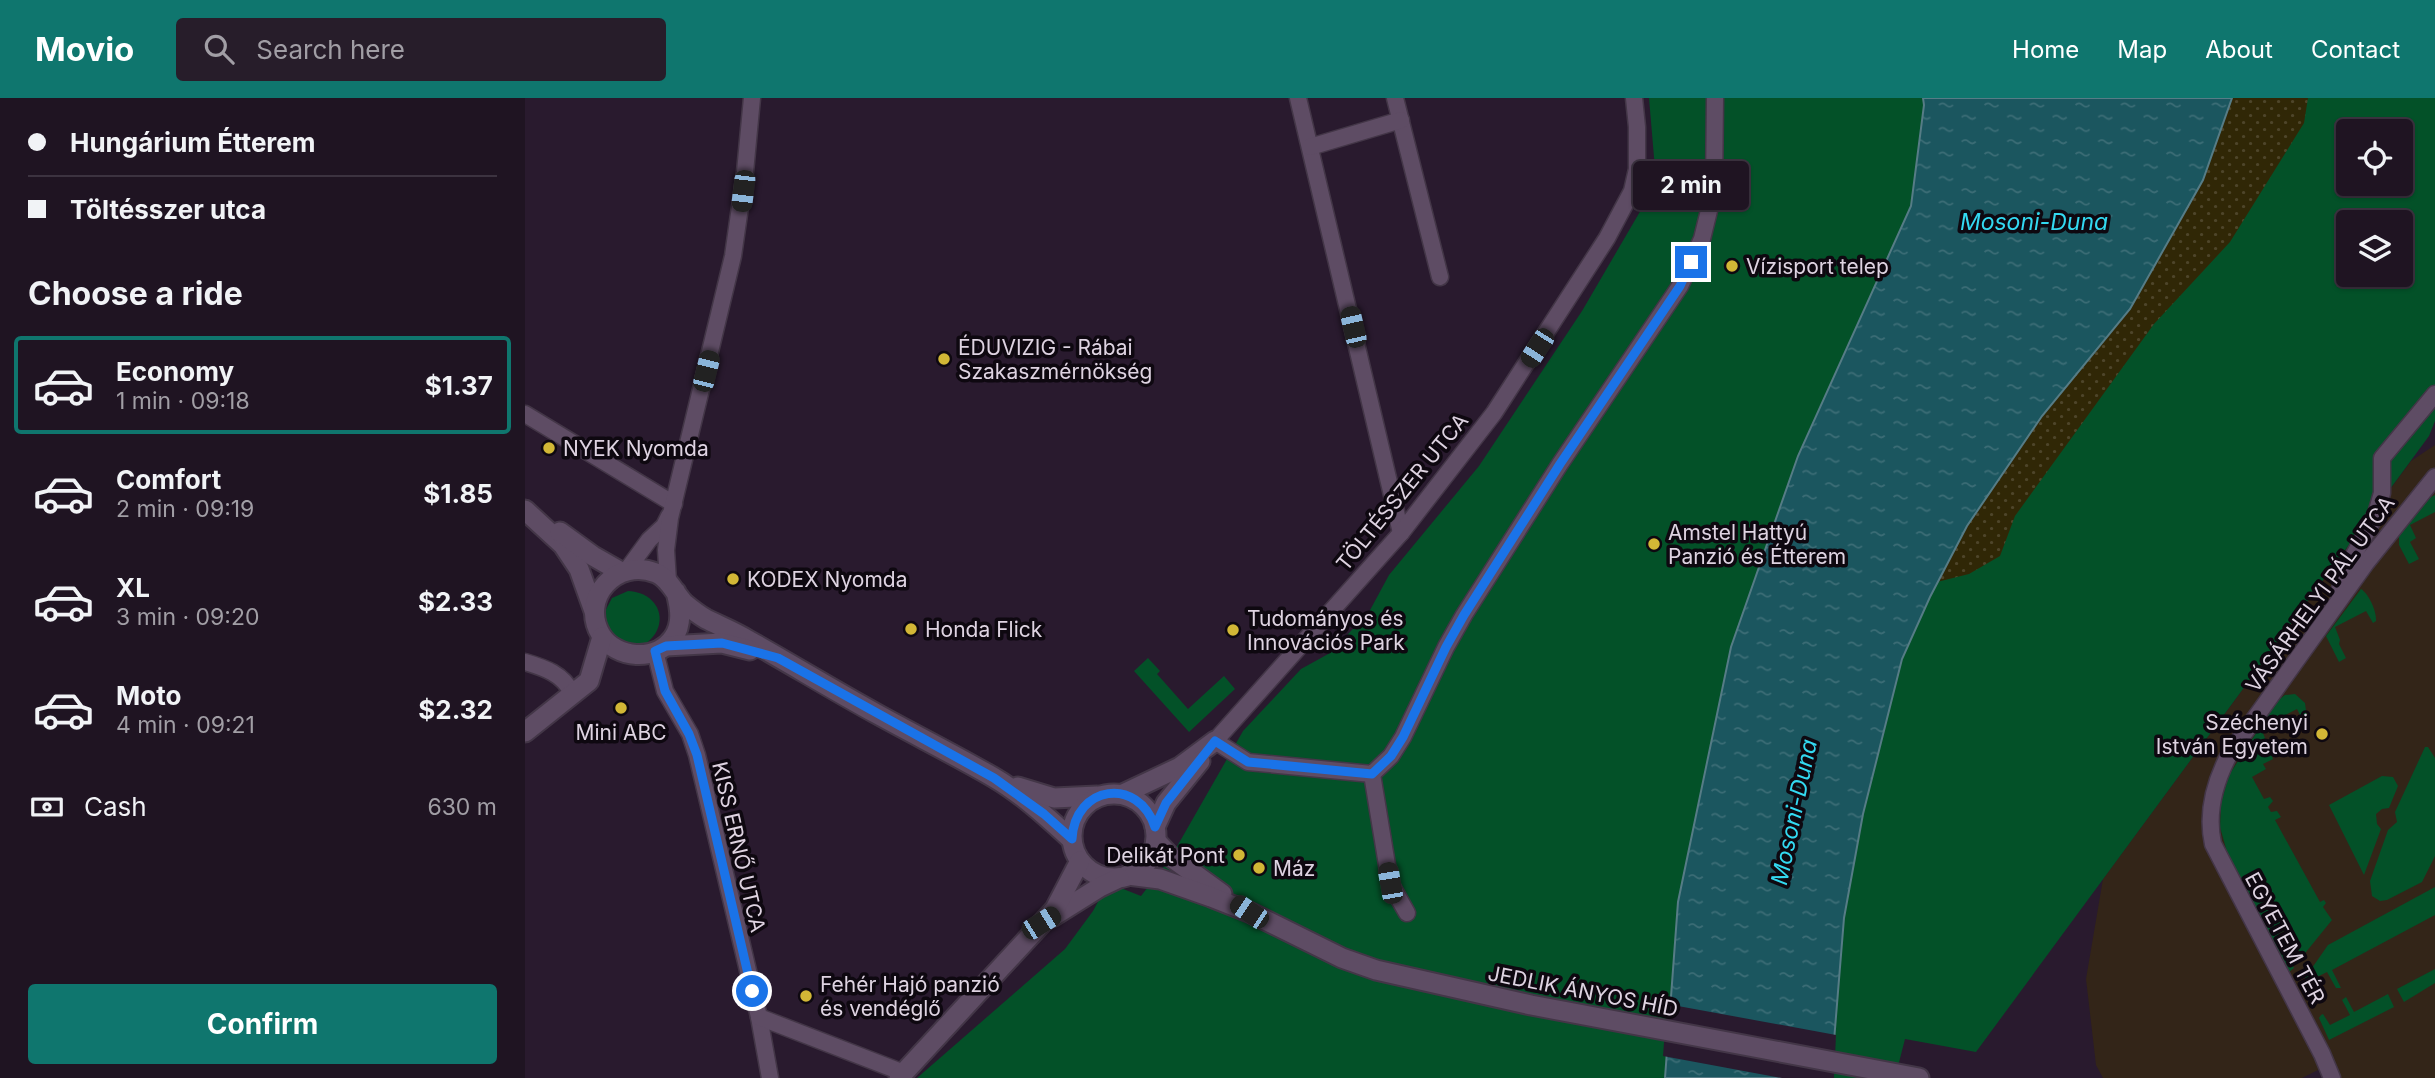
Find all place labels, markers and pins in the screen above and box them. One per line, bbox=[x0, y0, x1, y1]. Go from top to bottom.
place label: Vízisport telep bbox=[1746, 254, 1889, 279]
marker: Vízisport telep bbox=[1724, 258, 1740, 274]
place label: ÉDUVIZIG - Rábai Szakaszmérnökség bbox=[958, 334, 1152, 384]
marker: ÉDUVIZIG - Rábai Szakaszmérnökség bbox=[936, 351, 952, 367]
place label: NYEK Nyomda bbox=[563, 436, 709, 461]
marker: NYEK Nyomda bbox=[541, 440, 557, 456]
place label: Amstel Hattyú Panzió és Étterem bbox=[1668, 520, 1846, 569]
marker: Amstel Hattyú Panzió és Étterem bbox=[1646, 536, 1662, 552]
place label: KODEX Nyomda bbox=[747, 567, 907, 592]
marker: KODEX Nyomda bbox=[725, 571, 741, 587]
place label: Tudományos és Innovációs Park bbox=[1247, 606, 1405, 655]
place label: Honda Flick bbox=[925, 617, 1043, 642]
marker: Honda Flick bbox=[903, 621, 919, 637]
marker: Tudományos és Innovációs Park bbox=[1225, 622, 1241, 638]
marker: Mini ABC bbox=[613, 700, 629, 716]
place label: Széchenyi István Egyetem bbox=[2156, 710, 2308, 759]
place label: Mini ABC bbox=[575, 720, 667, 745]
marker: Széchenyi István Egyetem bbox=[2314, 726, 2330, 742]
place label: Delikát Pont bbox=[1106, 843, 1225, 868]
marker: Delikát Pont bbox=[1231, 847, 1247, 863]
place label: Máz bbox=[1273, 856, 1315, 881]
marker: Máz bbox=[1251, 860, 1267, 876]
place label: Fehér Hajó panzió és vendéglő bbox=[820, 972, 1000, 1021]
marker: Fehér Hajó panzió és vendéglő bbox=[798, 988, 814, 1004]

